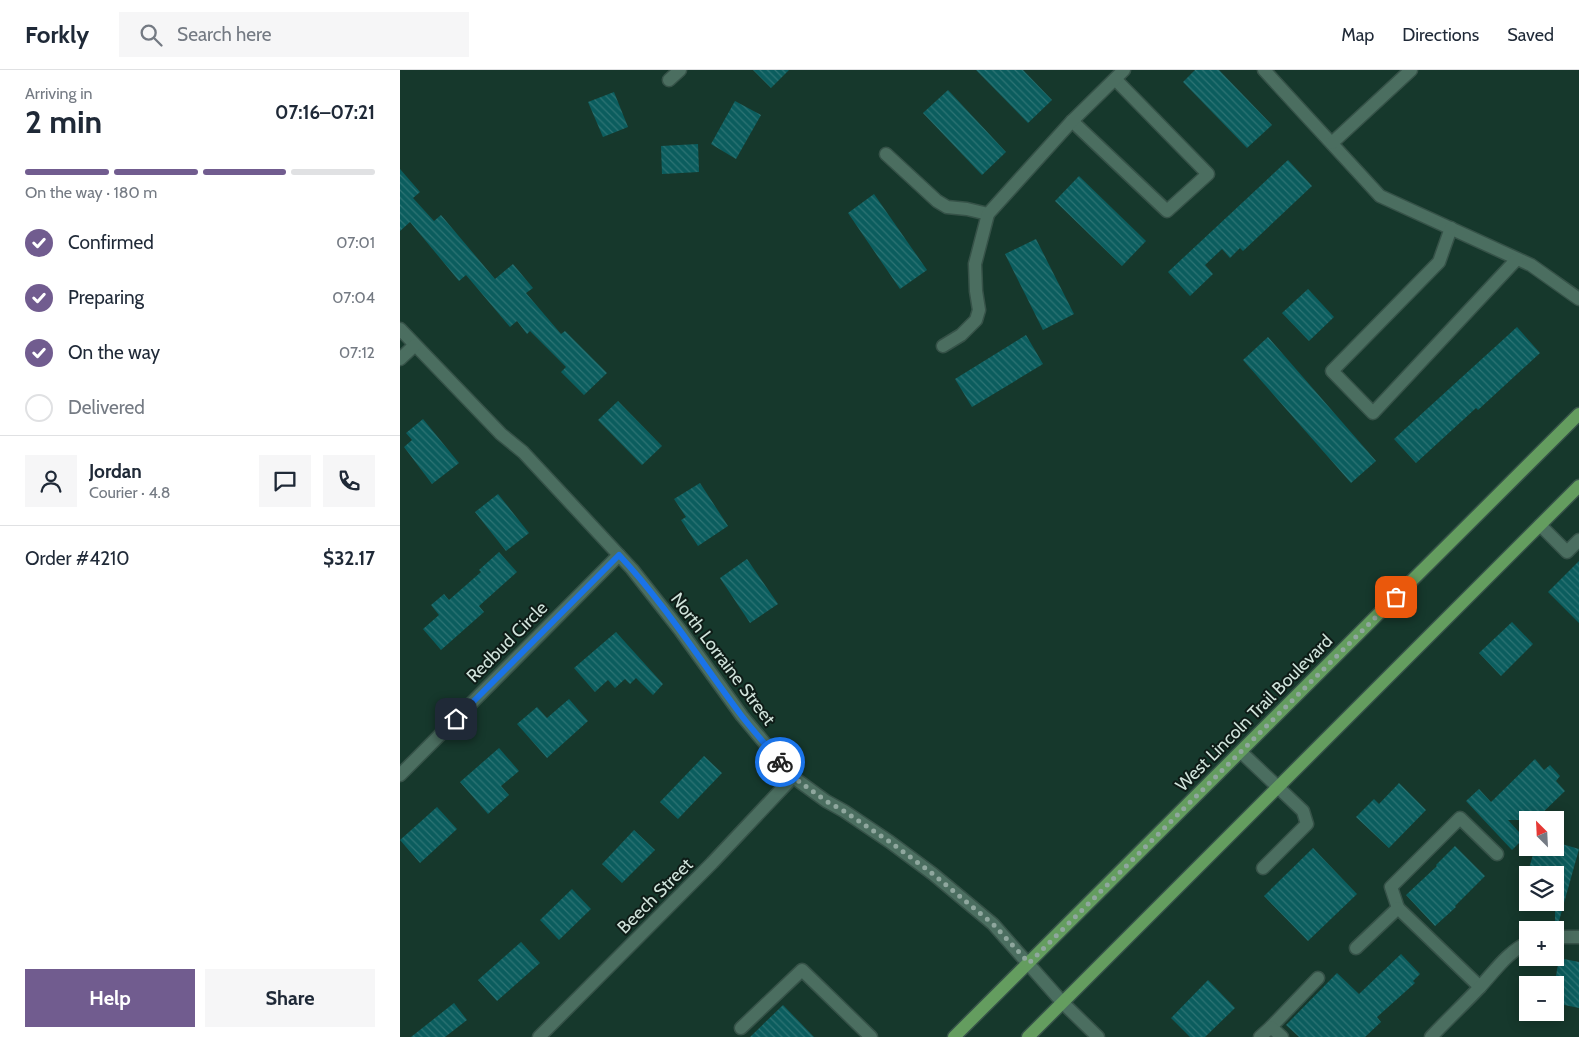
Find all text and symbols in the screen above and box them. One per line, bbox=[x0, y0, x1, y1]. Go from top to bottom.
search box bbox=[119, 12, 469, 57]
text: Forkly bbox=[25, 20, 89, 49]
icon: search bbox=[137, 21, 165, 49]
text: Search here bbox=[177, 23, 272, 46]
text: Map bbox=[1341, 24, 1374, 46]
text: Directions bbox=[1402, 24, 1479, 46]
text: Saved bbox=[1507, 24, 1554, 46]
text: Arriving in bbox=[25, 84, 92, 103]
text: 07:16–07:21 bbox=[275, 101, 375, 124]
text: 2 min bbox=[25, 102, 102, 141]
text: On the way · 180 m bbox=[25, 183, 157, 202]
icon: check bbox=[25, 229, 53, 257]
text: Confirmed bbox=[68, 231, 154, 254]
text: 07:01 bbox=[336, 233, 375, 252]
icon: check bbox=[25, 284, 53, 312]
text: Preparing bbox=[68, 286, 144, 309]
text: 07:04 bbox=[332, 288, 375, 307]
icon: check bbox=[25, 339, 53, 367]
text: On the way bbox=[68, 341, 160, 364]
text: 07:12 bbox=[339, 343, 375, 362]
text: Delivered bbox=[68, 396, 145, 419]
button: person bbox=[25, 455, 77, 507]
button: chat bbox=[259, 455, 311, 507]
button: phone bbox=[323, 455, 375, 507]
text: Jordan bbox=[89, 460, 142, 483]
text: Courier · 4.8 bbox=[89, 483, 171, 502]
text: Order #4210 bbox=[25, 547, 130, 570]
text: $32.17 bbox=[323, 547, 375, 570]
pin bbox=[1375, 576, 1417, 618]
icon: bag bbox=[1382, 583, 1410, 611]
street label: North Lorraine Street bbox=[666, 589, 780, 729]
street label: Redbud Circle bbox=[462, 597, 552, 687]
street label: West Lincoln Trail Boulevard bbox=[1171, 630, 1337, 796]
pin bbox=[435, 698, 477, 740]
icon: home bbox=[442, 705, 470, 733]
courier bbox=[755, 737, 805, 787]
icon: bike bbox=[766, 748, 794, 776]
north arrow bbox=[1519, 811, 1564, 856]
map controls bbox=[1519, 811, 1564, 1021]
street label: Beech Street bbox=[613, 854, 697, 938]
button: layers bbox=[1519, 866, 1564, 911]
button: + bbox=[1519, 921, 1564, 966]
button: Help bbox=[25, 969, 195, 1027]
button: Share bbox=[205, 969, 375, 1027]
button: − bbox=[1519, 976, 1564, 1021]

